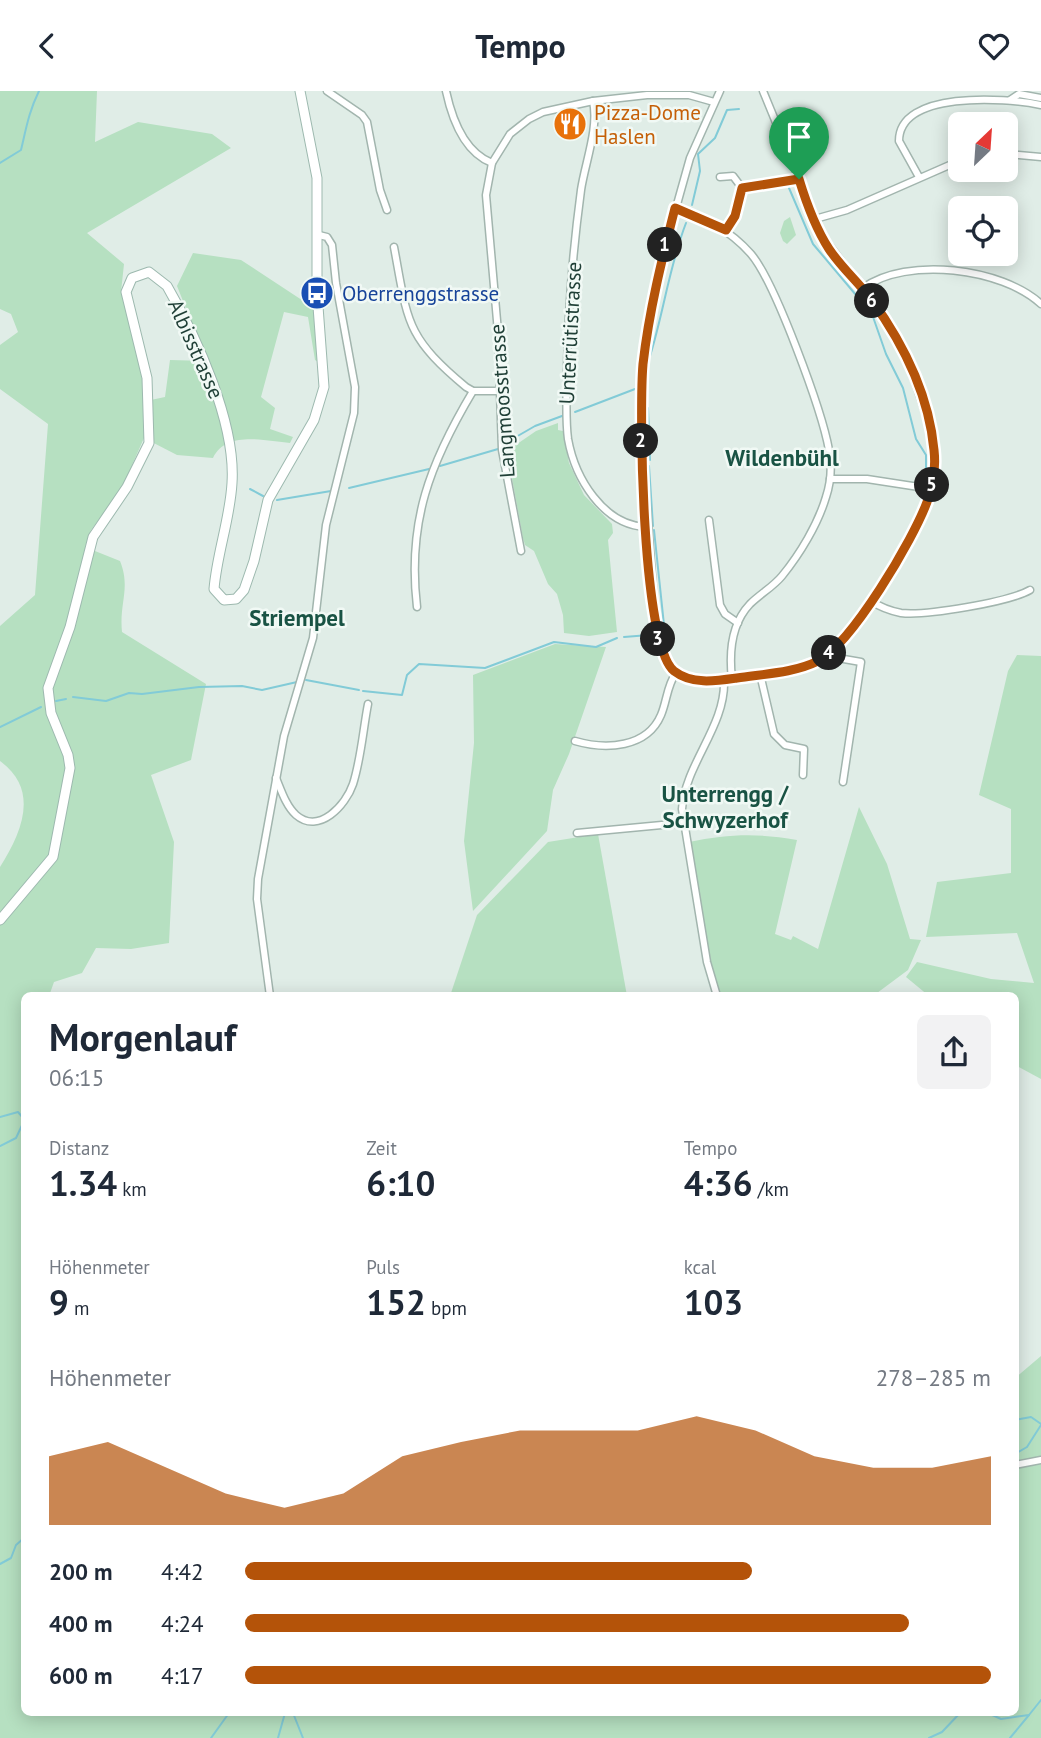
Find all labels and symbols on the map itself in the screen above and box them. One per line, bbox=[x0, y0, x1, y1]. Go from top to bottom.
place label: Pizza-Dome Haslen bbox=[594, 99, 701, 150]
restaurant icon: Pizza-Dome Haslen bbox=[551, 105, 589, 143]
pin bbox=[769, 107, 829, 179]
north arrow bbox=[948, 112, 1018, 182]
pin: 1 bbox=[648, 227, 682, 263]
street label: Unterrütistrasse bbox=[553, 261, 587, 405]
bus stop icon: Oberrenggstrasse bbox=[298, 274, 336, 312]
place label: Oberrenggstrasse bbox=[342, 280, 499, 307]
pin: 6 bbox=[854, 283, 890, 319]
street label: Albisstrasse bbox=[162, 295, 230, 403]
street label: Langmoosstrasse bbox=[483, 323, 521, 479]
pin: 2 bbox=[624, 423, 658, 459]
district label: Wildenbühl bbox=[725, 443, 839, 472]
pin: 5 bbox=[914, 467, 950, 503]
district label: Striempel bbox=[249, 603, 345, 632]
pin: 3 bbox=[640, 621, 676, 657]
pin: 4 bbox=[812, 635, 846, 671]
district label: Unterrengg / Schwyzerhof bbox=[662, 779, 789, 834]

